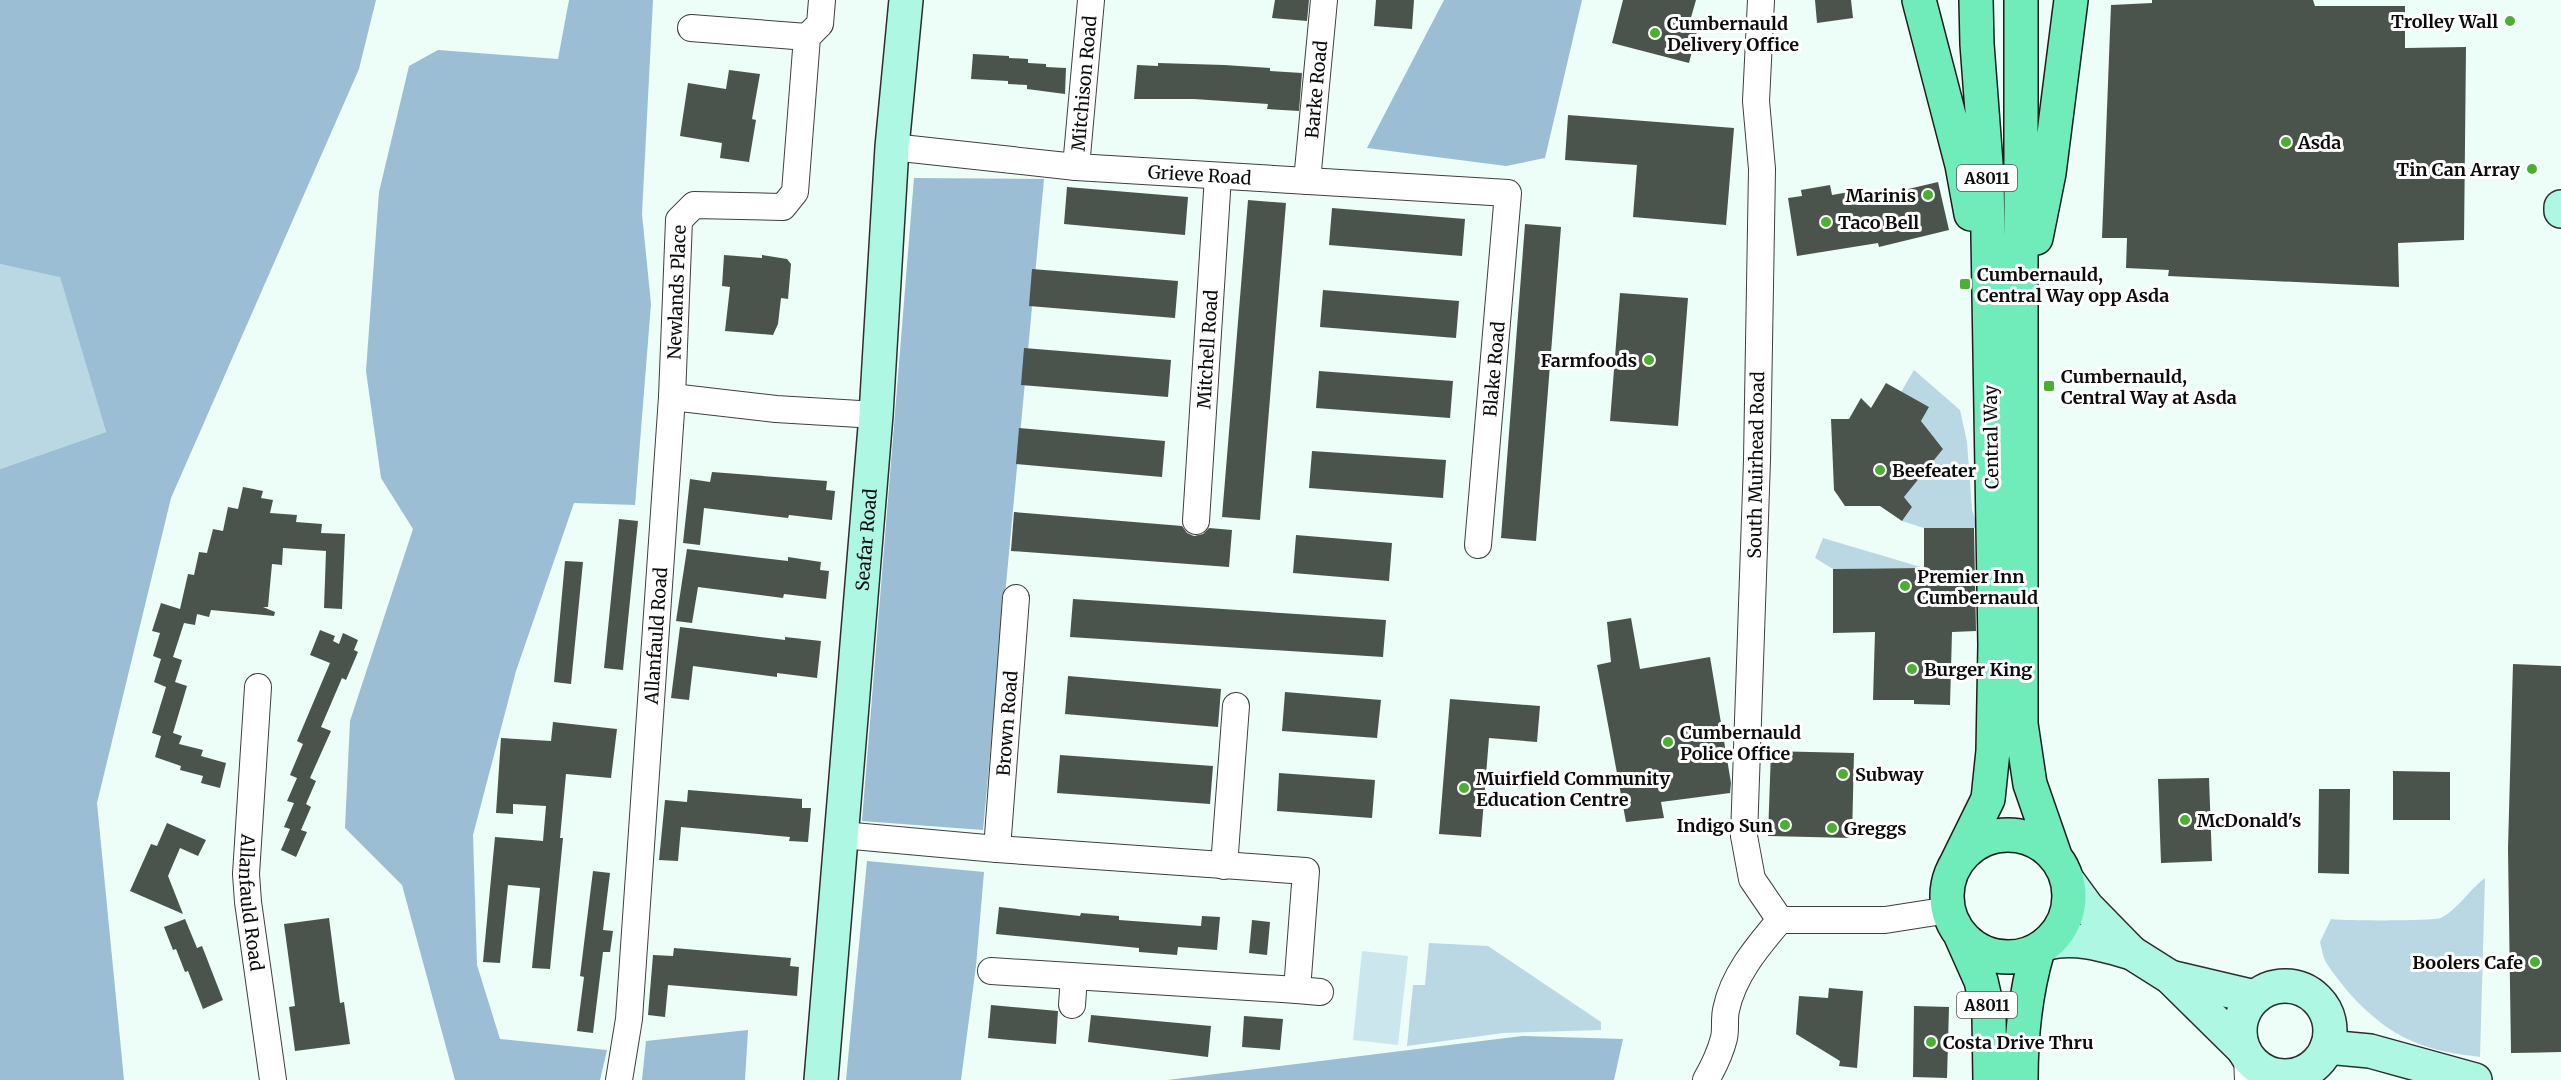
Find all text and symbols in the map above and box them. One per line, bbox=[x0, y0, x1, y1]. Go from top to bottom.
place label: Trolley Wall bbox=[2391, 10, 2498, 33]
place label: Cumbernauld Delivery Office bbox=[1667, 12, 1799, 56]
street label: Mitchison Road bbox=[1066, 14, 1101, 152]
marker: Trolley Wall bbox=[2503, 14, 2517, 28]
marker: Cumbernauld Delivery Office bbox=[1648, 26, 1662, 40]
street label: Barke Road bbox=[1300, 39, 1332, 139]
place label: Asda bbox=[2297, 131, 2341, 154]
marker: Asda bbox=[2279, 135, 2293, 149]
place label: Tin Can Array bbox=[2396, 158, 2520, 181]
street label: Grieve Road bbox=[1147, 160, 1252, 189]
marker: Tin Can Array bbox=[2525, 162, 2539, 176]
road number: A8011 bbox=[1957, 165, 2017, 191]
place label: Marinis bbox=[1846, 184, 1916, 207]
marker: Marinis bbox=[1921, 188, 1935, 202]
place label: Taco Bell bbox=[1838, 211, 1919, 234]
marker: Taco Bell bbox=[1819, 215, 1833, 229]
street label: Newlands Place bbox=[662, 224, 690, 360]
place label: Cumbernauld, Central Way opp Asda bbox=[1977, 263, 2169, 307]
marker: Cumbernauld, Central Way opp Asda bbox=[1958, 277, 1972, 291]
street label: Mitchell Road bbox=[1192, 289, 1222, 410]
street label: Blake Road bbox=[1478, 320, 1510, 418]
place label: Farmfoods bbox=[1540, 349, 1637, 372]
marker: Farmfoods bbox=[1642, 353, 1656, 367]
place label: Cumbernauld, Central Way at Asda bbox=[2061, 365, 2237, 409]
street label: South Muirhead Road bbox=[1743, 371, 1769, 559]
marker: Cumbernauld, Central Way at Asda bbox=[2042, 379, 2056, 393]
street label: Central Way bbox=[1979, 384, 2003, 489]
place label: Beefeater bbox=[1892, 459, 1976, 482]
marker: Beefeater bbox=[1873, 463, 1887, 477]
street label: Seafar Road bbox=[850, 488, 881, 592]
place label: Premier Inn Cumbernauld bbox=[1917, 565, 2038, 609]
street label: Allanfauld Road bbox=[639, 566, 672, 706]
marker: Premier Inn Cumbernauld bbox=[1898, 579, 1912, 593]
place label: Burger King bbox=[1924, 658, 2032, 681]
marker: Burger King bbox=[1905, 662, 1919, 676]
street label: Brown Road bbox=[991, 670, 1022, 777]
place label: Cumbernauld Police Office bbox=[1680, 721, 1801, 765]
marker: Cumbernauld Police Office bbox=[1661, 735, 1675, 749]
place label: Subway bbox=[1855, 763, 1924, 786]
place label: Muirfield Community Education Centre bbox=[1476, 767, 1670, 811]
marker: Subway bbox=[1836, 767, 1850, 781]
marker: Muirfield Community Education Centre bbox=[1457, 781, 1471, 795]
place label: McDonald's bbox=[2197, 809, 2301, 832]
marker: McDonald's bbox=[2178, 813, 2192, 827]
place label: Indigo Sun bbox=[1676, 814, 1773, 837]
place label: Greggs bbox=[1844, 817, 1907, 840]
marker: Indigo Sun bbox=[1778, 818, 1792, 832]
marker: Greggs bbox=[1825, 821, 1839, 835]
street label: Allanfauld Road bbox=[234, 832, 269, 972]
place label: Boolers Cafe bbox=[2412, 951, 2523, 974]
marker: Boolers Cafe bbox=[2528, 955, 2542, 969]
road number: A8011 bbox=[1957, 992, 2017, 1018]
place label: Costa Drive Thru bbox=[1943, 1031, 2094, 1054]
marker: Costa Drive Thru bbox=[1924, 1035, 1938, 1049]

